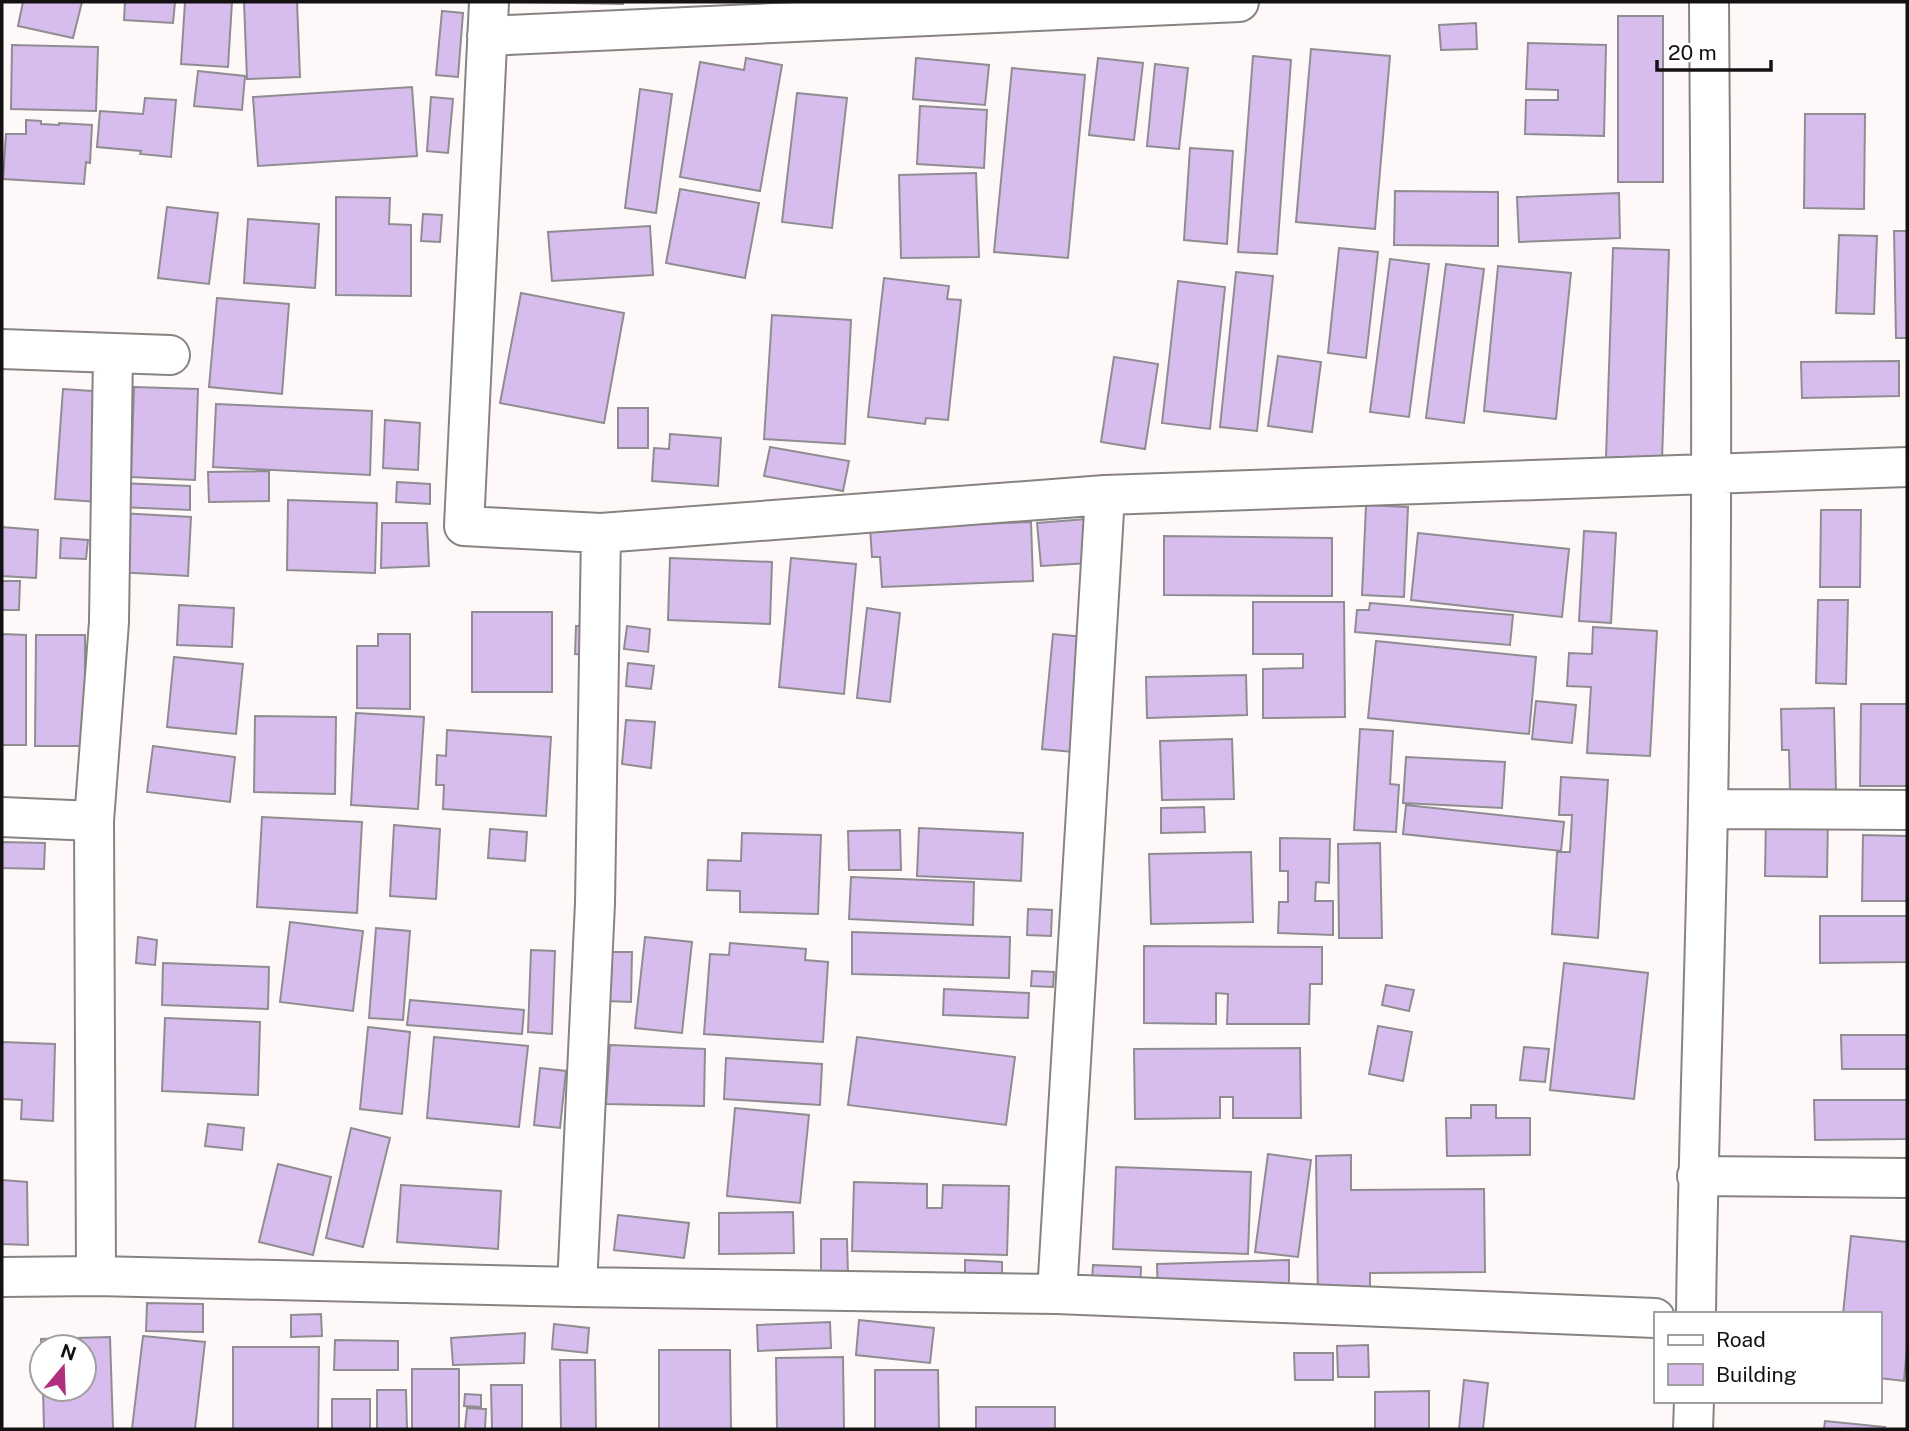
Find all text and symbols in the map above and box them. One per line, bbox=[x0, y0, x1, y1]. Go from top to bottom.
scale bar bbox=[1657, 28, 1771, 72]
text: 20 m bbox=[1668, 40, 1717, 65]
legend bbox=[1654, 1312, 1881, 1403]
text: Road bbox=[1716, 1327, 1766, 1352]
north arrow bbox=[28, 1333, 98, 1403]
text: N bbox=[58, 1339, 79, 1365]
text: Building bbox=[1716, 1362, 1797, 1387]

